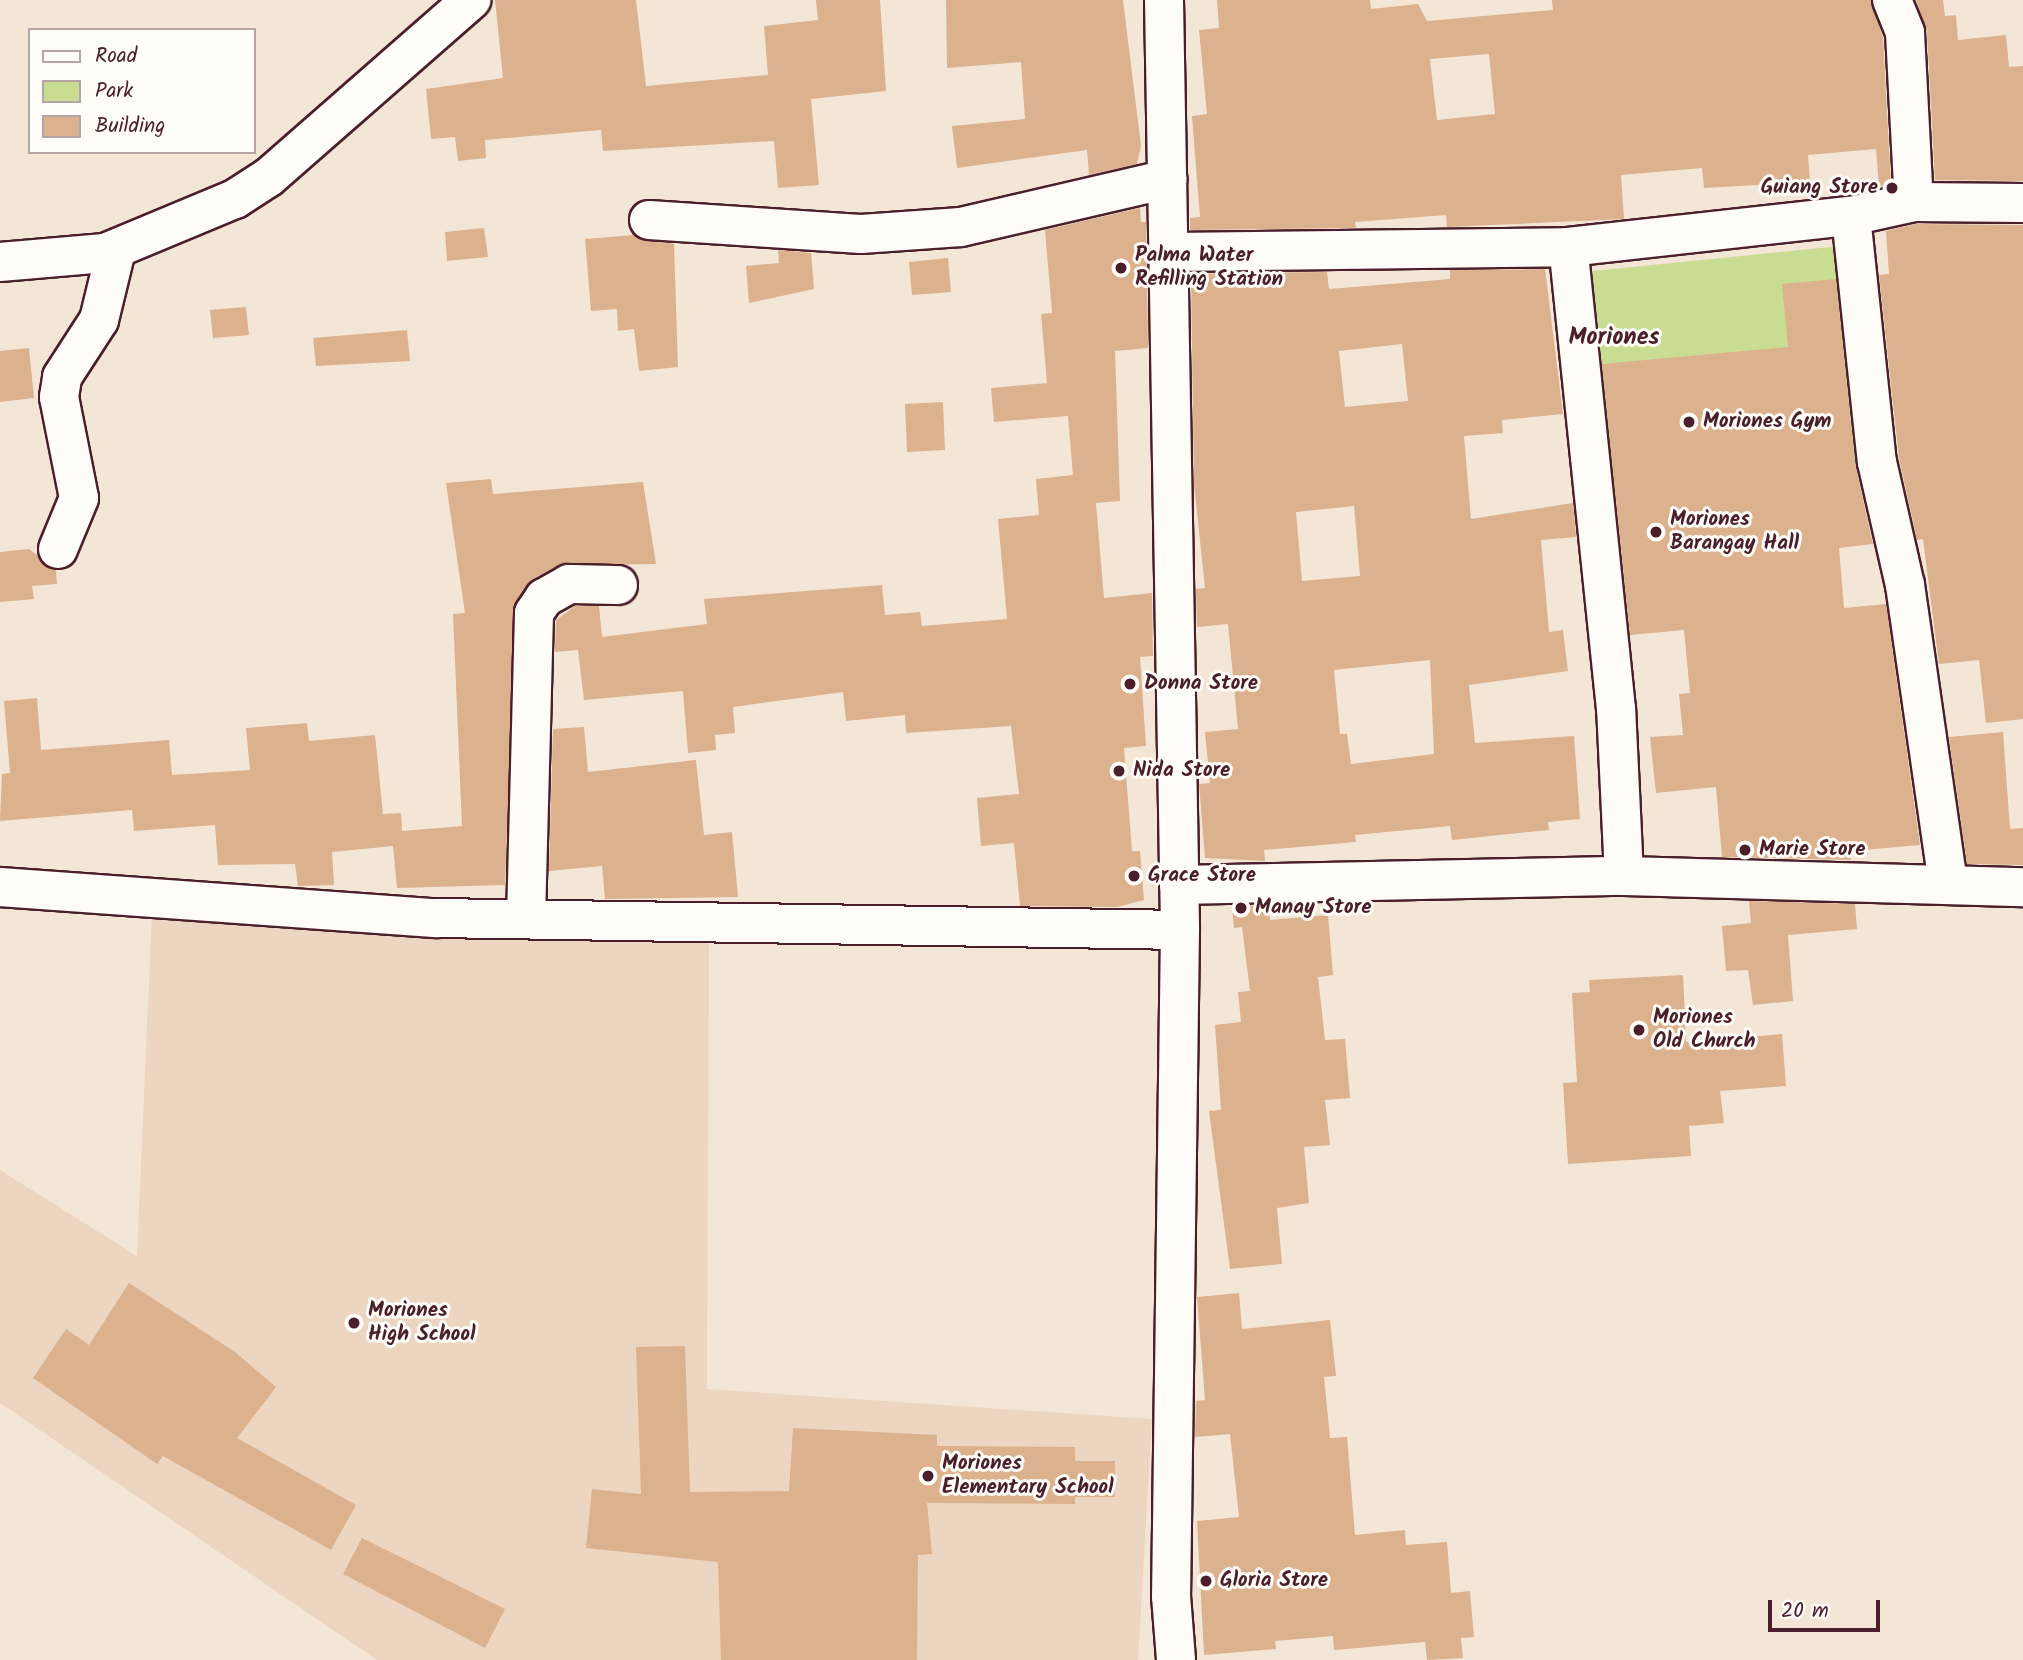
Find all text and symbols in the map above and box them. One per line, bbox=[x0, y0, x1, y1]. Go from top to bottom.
legend bbox=[28, 28, 256, 154]
text: Road bbox=[95, 40, 137, 73]
text: Park bbox=[95, 75, 133, 108]
text: Building bbox=[95, 110, 165, 143]
place label: Guiang Store bbox=[1761, 175, 1878, 201]
marker: Guiang Store bbox=[1884, 180, 1900, 196]
place label: Palma Water Refilling Station bbox=[1135, 243, 1283, 293]
marker: Palma Water Refilling Station bbox=[1113, 260, 1129, 276]
district label: Moriones bbox=[1568, 324, 1660, 352]
place label: Moriones Gym bbox=[1703, 409, 1832, 435]
marker: Moriones Gym bbox=[1681, 414, 1697, 430]
place label: Moriones Barangay Hall bbox=[1670, 507, 1799, 557]
marker: Moriones Barangay Hall bbox=[1648, 524, 1664, 540]
place label: Donna Store bbox=[1144, 671, 1258, 697]
marker: Donna Store bbox=[1122, 676, 1138, 692]
place label: Nida Store bbox=[1133, 758, 1230, 784]
marker: Nida Store bbox=[1111, 763, 1127, 779]
place label: Marie Store bbox=[1759, 837, 1865, 863]
marker: Marie Store bbox=[1737, 842, 1753, 858]
place label: Grace Store bbox=[1148, 863, 1256, 889]
marker: Grace Store bbox=[1126, 868, 1142, 884]
place label: Manay Store bbox=[1255, 895, 1371, 921]
marker: Manay Store bbox=[1233, 900, 1249, 916]
place label: Moriones Old Church bbox=[1653, 1005, 1756, 1055]
marker: Moriones Old Church bbox=[1631, 1022, 1647, 1038]
place label: Moriones High School bbox=[368, 1298, 476, 1348]
marker: Moriones High School bbox=[346, 1315, 362, 1331]
place label: Moriones Elementary School bbox=[942, 1451, 1114, 1501]
marker: Moriones Elementary School bbox=[920, 1468, 936, 1484]
place label: Gloria Store bbox=[1220, 1568, 1328, 1594]
marker: Gloria Store bbox=[1198, 1573, 1214, 1589]
scale bar bbox=[1771, 1586, 1883, 1630]
text: 20 m bbox=[1781, 1595, 1829, 1628]

